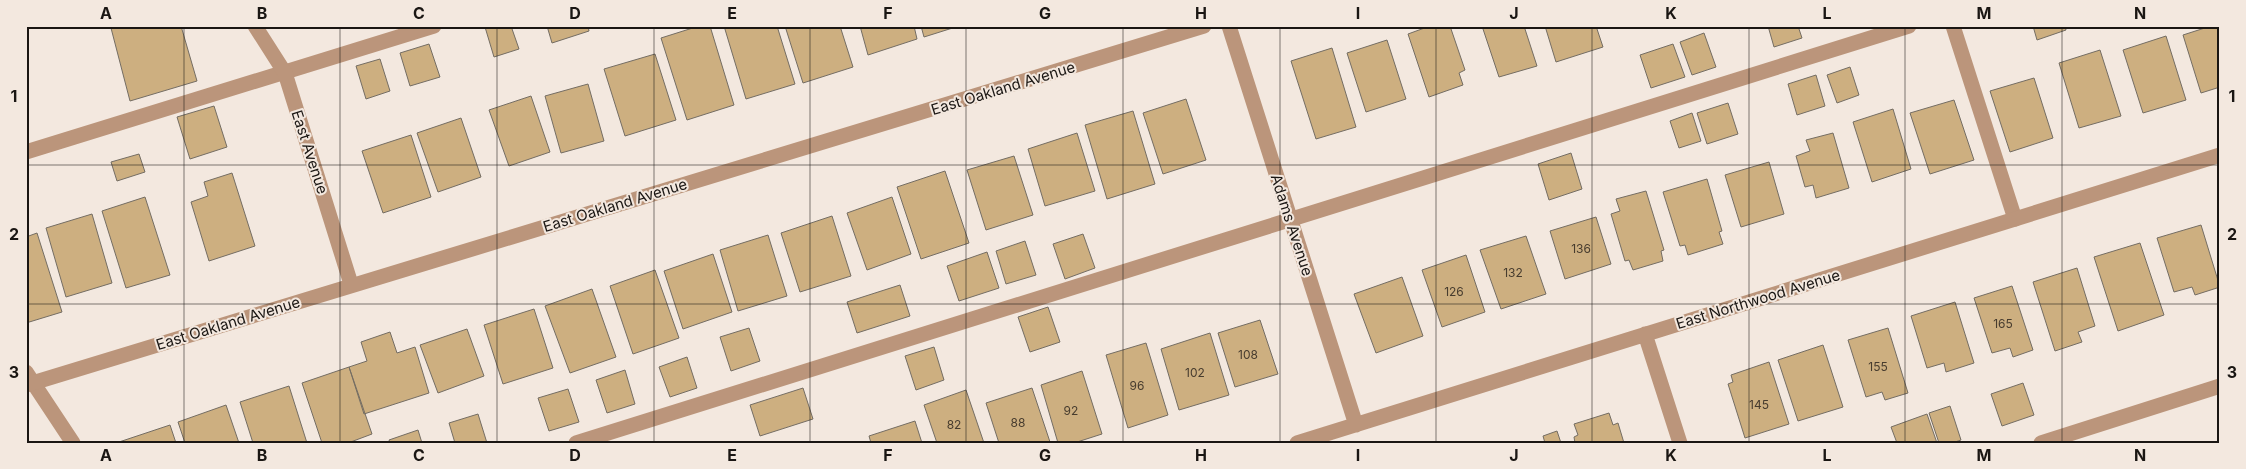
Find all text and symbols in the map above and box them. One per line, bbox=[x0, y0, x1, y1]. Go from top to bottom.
text: A bbox=[100, 3, 112, 23]
text: B bbox=[257, 3, 267, 23]
text: C bbox=[413, 3, 425, 23]
text: D bbox=[569, 3, 581, 23]
text: E bbox=[727, 3, 737, 23]
text: F bbox=[883, 3, 893, 23]
text: G bbox=[1039, 3, 1051, 23]
text: H bbox=[1195, 3, 1207, 23]
text: I bbox=[1356, 3, 1360, 23]
text: J bbox=[1509, 3, 1519, 23]
text: K bbox=[1665, 3, 1677, 23]
text: L bbox=[1822, 3, 1832, 23]
text: M bbox=[1977, 3, 1991, 23]
text: N bbox=[2134, 3, 2146, 23]
street label: East Oakland Avenue bbox=[929, 57, 1077, 119]
text: 1 bbox=[11, 86, 17, 106]
text: 1 bbox=[2229, 86, 2235, 106]
street label: East Avenue bbox=[287, 108, 333, 196]
street label: Adams Avenue bbox=[1267, 172, 1317, 278]
street label: East Oakland Avenue bbox=[541, 174, 689, 236]
text: 2 bbox=[9, 224, 19, 244]
text: 2 bbox=[2227, 224, 2237, 244]
house number: 136 bbox=[1571, 241, 1591, 256]
house number: 132 bbox=[1503, 265, 1523, 280]
street label: East Northwood Avenue bbox=[1674, 265, 1842, 333]
house number: 126 bbox=[1444, 284, 1464, 299]
street label: East Oakland Avenue bbox=[154, 292, 302, 354]
house number: 165 bbox=[1993, 316, 2013, 331]
house number: 108 bbox=[1238, 347, 1258, 362]
house number: 155 bbox=[1868, 359, 1888, 374]
text: 3 bbox=[9, 362, 19, 382]
text: 3 bbox=[2227, 362, 2237, 382]
house number: 102 bbox=[1185, 365, 1205, 380]
house number: 96 bbox=[1130, 378, 1144, 393]
house number: 145 bbox=[1749, 397, 1769, 412]
house number: 92 bbox=[1064, 403, 1078, 418]
house number: 88 bbox=[1011, 415, 1025, 430]
house number: 82 bbox=[947, 417, 961, 432]
text: A bbox=[100, 445, 112, 465]
text: B bbox=[257, 445, 267, 465]
text: C bbox=[413, 445, 425, 465]
text: D bbox=[569, 445, 581, 465]
text: E bbox=[727, 445, 737, 465]
text: F bbox=[883, 445, 893, 465]
text: G bbox=[1039, 445, 1051, 465]
text: H bbox=[1195, 445, 1207, 465]
text: I bbox=[1356, 445, 1360, 465]
text: J bbox=[1509, 445, 1519, 465]
text: K bbox=[1665, 445, 1677, 465]
text: L bbox=[1822, 445, 1832, 465]
text: M bbox=[1977, 445, 1991, 465]
text: N bbox=[2134, 445, 2146, 465]

